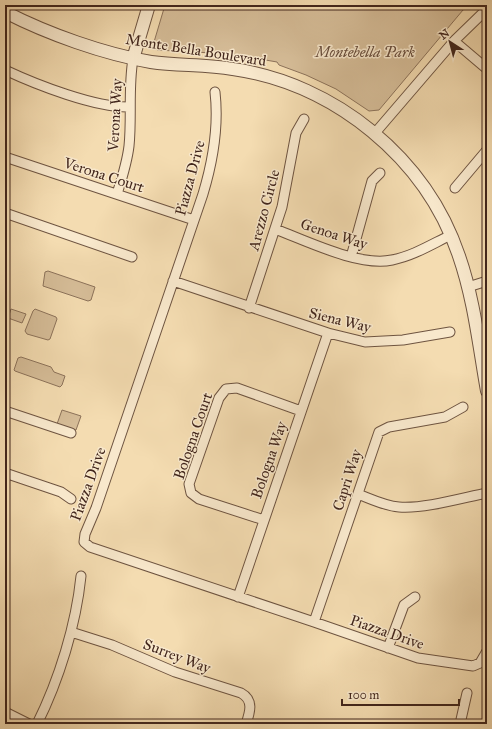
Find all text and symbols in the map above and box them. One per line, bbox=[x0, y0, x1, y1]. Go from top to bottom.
north arrow bbox=[430, 22, 470, 62]
text: N bbox=[437, 26, 453, 42]
street label: Monte Bella Boulevard bbox=[124, 30, 268, 70]
park label: Montebella Park bbox=[313, 43, 415, 61]
street label: Verona Way bbox=[104, 77, 126, 153]
street label: Piazza Drive bbox=[171, 138, 209, 218]
street label: Verona Court bbox=[61, 153, 147, 197]
street label: Arezzo Circle bbox=[244, 168, 283, 253]
street label: Genoa Way bbox=[298, 215, 371, 254]
street label: Siena Way bbox=[307, 304, 374, 337]
street label: Bologna Court bbox=[170, 390, 216, 482]
street label: Bologna Way bbox=[247, 418, 291, 501]
street label: Piazza Drive bbox=[66, 445, 110, 523]
street label: Capri Way bbox=[329, 446, 366, 513]
street label: Piazza Drive bbox=[348, 611, 426, 653]
street label: Surrey Way bbox=[141, 635, 214, 677]
scale bar bbox=[342, 681, 459, 707]
text: 100 m bbox=[348, 688, 379, 702]

